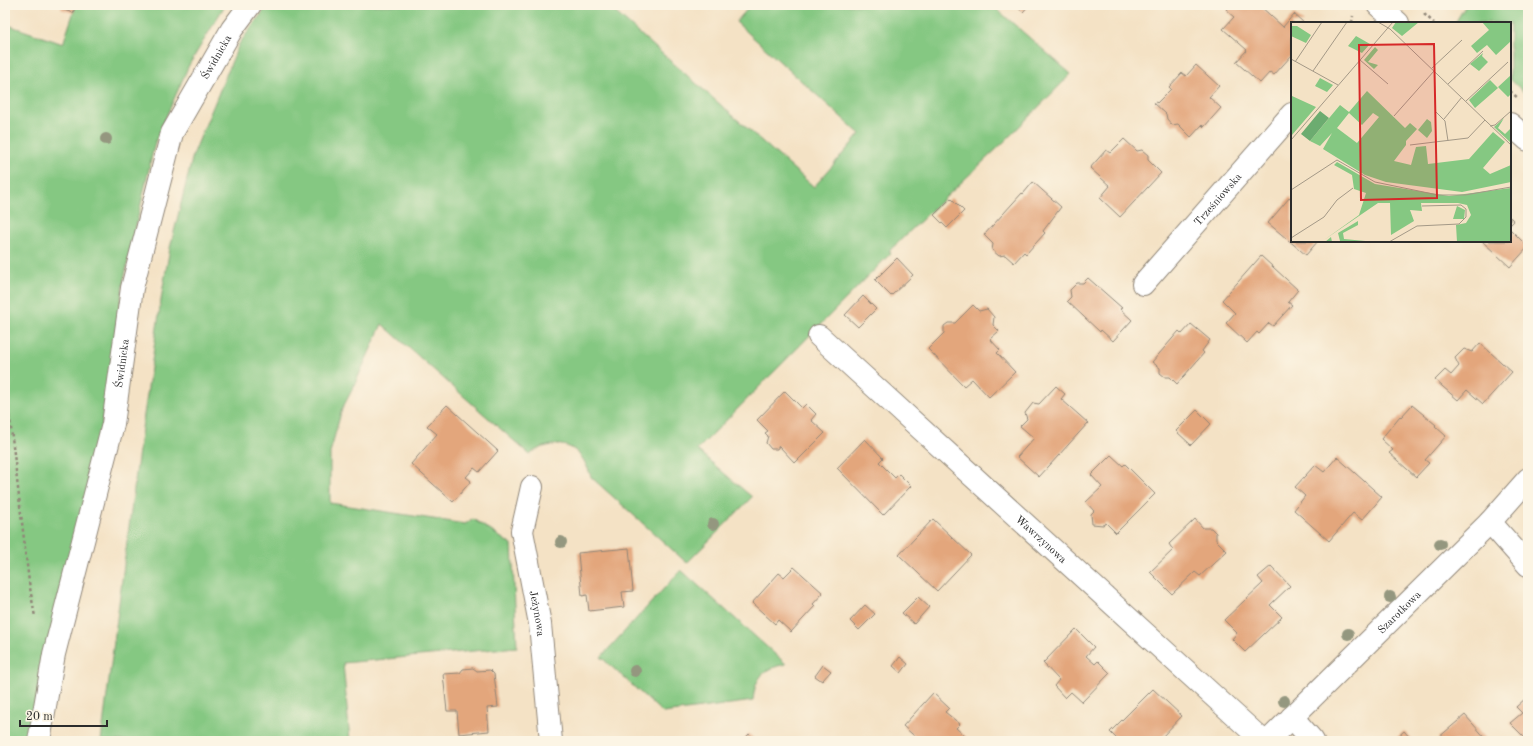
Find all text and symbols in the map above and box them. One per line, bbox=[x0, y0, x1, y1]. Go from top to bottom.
inset map bbox=[1291, 22, 1511, 242]
street label: Świdnicka bbox=[198, 33, 235, 82]
street label: Trześniowska bbox=[1193, 171, 1245, 228]
street label: Świdnicka bbox=[112, 338, 132, 389]
street label: Wawrzynowa bbox=[1013, 514, 1068, 566]
street label: Szarotkowa bbox=[1376, 589, 1424, 636]
street label: Jeżynowa bbox=[527, 590, 545, 638]
scale bar bbox=[20, 702, 107, 728]
text: 20 m bbox=[26, 711, 53, 723]

